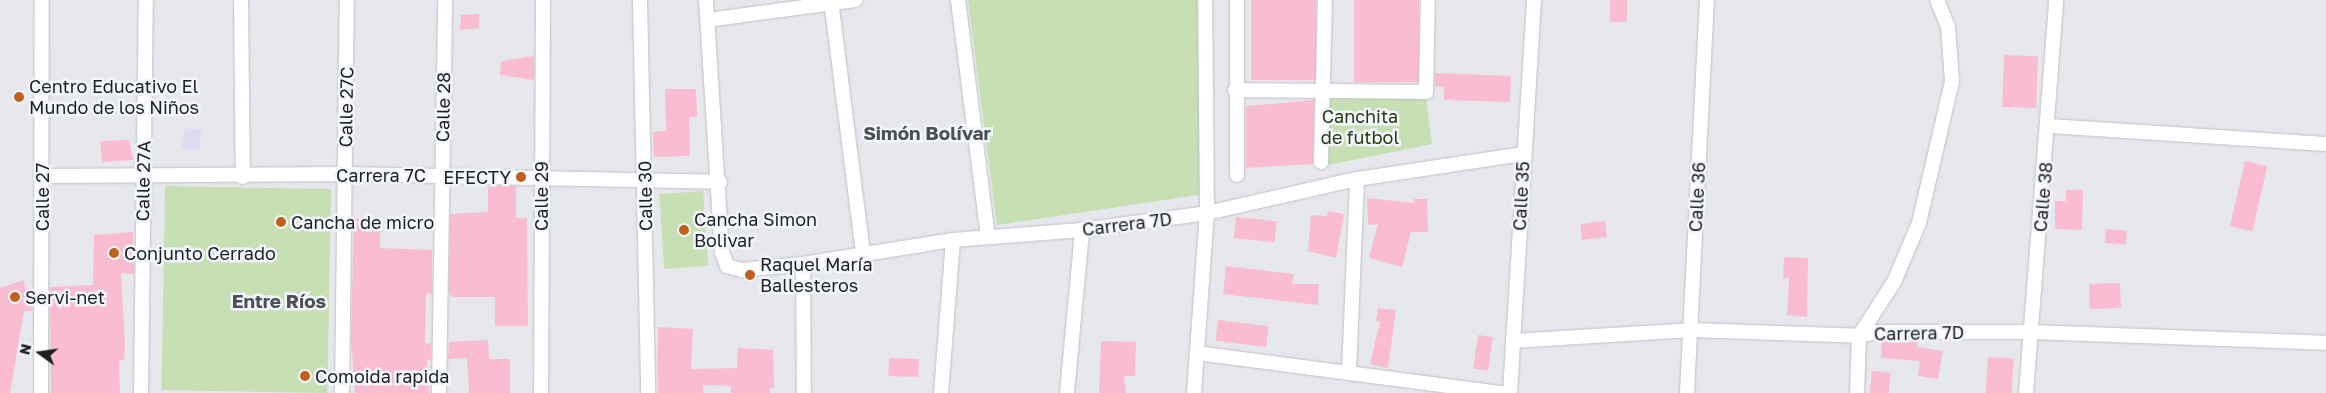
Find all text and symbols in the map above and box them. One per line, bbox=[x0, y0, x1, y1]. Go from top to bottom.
street label: Calle 27C bbox=[334, 66, 358, 148]
street label: Calle 28 bbox=[432, 72, 454, 142]
place label: Centro Educativo El Mundo de los Niños bbox=[29, 76, 199, 118]
marker: Centro Educativo El Mundo de los Niños bbox=[13, 91, 25, 103]
park label: Canchita de futbol bbox=[1321, 106, 1399, 148]
district label: Simón Bolívar bbox=[863, 122, 991, 144]
street label: Calle 27A bbox=[131, 140, 155, 222]
street label: Calle 29 bbox=[530, 161, 552, 231]
street label: Calle 30 bbox=[634, 161, 656, 231]
street label: Calle 35 bbox=[1508, 161, 1534, 231]
street label: Calle 36 bbox=[1684, 161, 1710, 233]
street label: Calle 38 bbox=[2029, 161, 2057, 233]
street label: Calle 27 bbox=[31, 163, 53, 231]
street label: Carrera 7C bbox=[336, 164, 426, 186]
place label: EFECTY bbox=[443, 166, 511, 188]
marker: EFECTY bbox=[515, 171, 527, 183]
street label: Carrera 7D bbox=[1081, 208, 1173, 240]
place label: Cancha Simon Bolivar bbox=[694, 209, 817, 252]
place label: Cancha de micro bbox=[291, 211, 434, 233]
marker: Cancha de micro bbox=[275, 216, 287, 228]
marker: Cancha Simon Bolivar bbox=[678, 224, 690, 236]
place label: Conjunto Cerrado bbox=[124, 242, 276, 264]
marker: Conjunto Cerrado bbox=[108, 247, 120, 259]
place label: Raquel María Ballesteros bbox=[760, 254, 873, 296]
marker: Raquel María Ballesteros bbox=[744, 269, 756, 281]
place label: Servi-net bbox=[25, 286, 105, 308]
district label: Entre Ríos bbox=[232, 290, 326, 312]
marker: Servi-net bbox=[9, 291, 21, 303]
street label: Carrera 7D bbox=[1874, 321, 1964, 345]
north arrow bbox=[15, 328, 65, 378]
text: N bbox=[15, 342, 34, 356]
place label: Comoida rapida bbox=[315, 365, 449, 387]
marker: Comoida rapida bbox=[299, 370, 311, 382]

